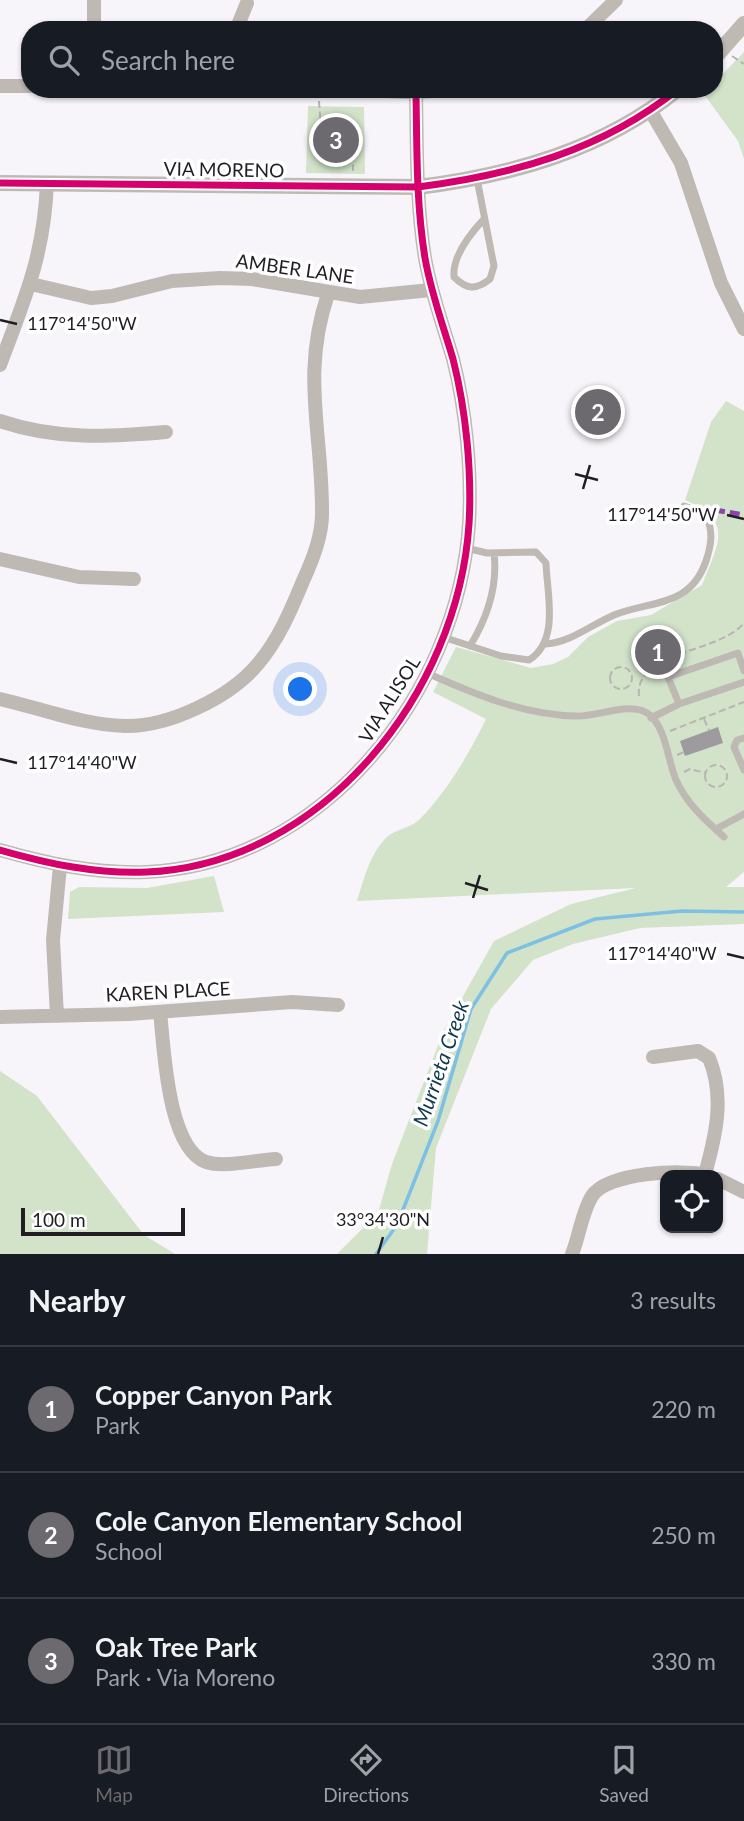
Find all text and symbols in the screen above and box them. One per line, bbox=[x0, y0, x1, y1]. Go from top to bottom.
search box bbox=[21, 21, 723, 98]
icon: search bbox=[45, 41, 83, 79]
text: Search here bbox=[101, 44, 235, 76]
pin: 3 bbox=[313, 114, 359, 166]
street label: VIA MORENO bbox=[163, 156, 285, 182]
street label: AMBER LANE bbox=[235, 248, 355, 288]
text: 117°14'50"W bbox=[27, 312, 137, 334]
pin: 2 bbox=[575, 386, 621, 438]
text: 117°14'50"W bbox=[607, 503, 717, 525]
pin: 1 bbox=[635, 626, 681, 678]
street label: VIA ALISOL bbox=[353, 651, 425, 747]
your location bbox=[283, 672, 317, 706]
text: 117°14'40"W bbox=[27, 751, 137, 773]
text: 117°14'40"W bbox=[607, 942, 717, 964]
street label: KAREN PLACE bbox=[105, 976, 231, 1006]
water label: Murrieta Creek bbox=[407, 996, 473, 1129]
map controls bbox=[660, 1170, 723, 1233]
button: locate bbox=[660, 1170, 723, 1233]
scale bar bbox=[21, 1205, 186, 1237]
text: 100 m bbox=[32, 1208, 86, 1231]
text: 33°34'30"N bbox=[336, 1208, 430, 1230]
text: Nearby bbox=[28, 1282, 126, 1318]
text: 3 results bbox=[630, 1286, 716, 1314]
text: Copper Canyon Park bbox=[95, 1379, 332, 1411]
text: 1 bbox=[44, 1395, 58, 1423]
text: 220 m bbox=[651, 1395, 716, 1423]
text: Park bbox=[95, 1411, 140, 1439]
text: Cole Canyon Elementary School bbox=[95, 1505, 463, 1537]
text: 2 bbox=[44, 1521, 58, 1549]
text: 250 m bbox=[651, 1521, 716, 1549]
text: School bbox=[95, 1537, 163, 1565]
text: Oak Tree Park bbox=[95, 1631, 257, 1663]
text: 3 bbox=[44, 1647, 58, 1675]
text: 330 m bbox=[651, 1647, 716, 1675]
text: Park · Via Moreno bbox=[95, 1663, 275, 1691]
tab: Map bbox=[95, 1741, 133, 1806]
tab: Directions bbox=[323, 1741, 409, 1806]
tab: Saved bbox=[599, 1741, 649, 1806]

